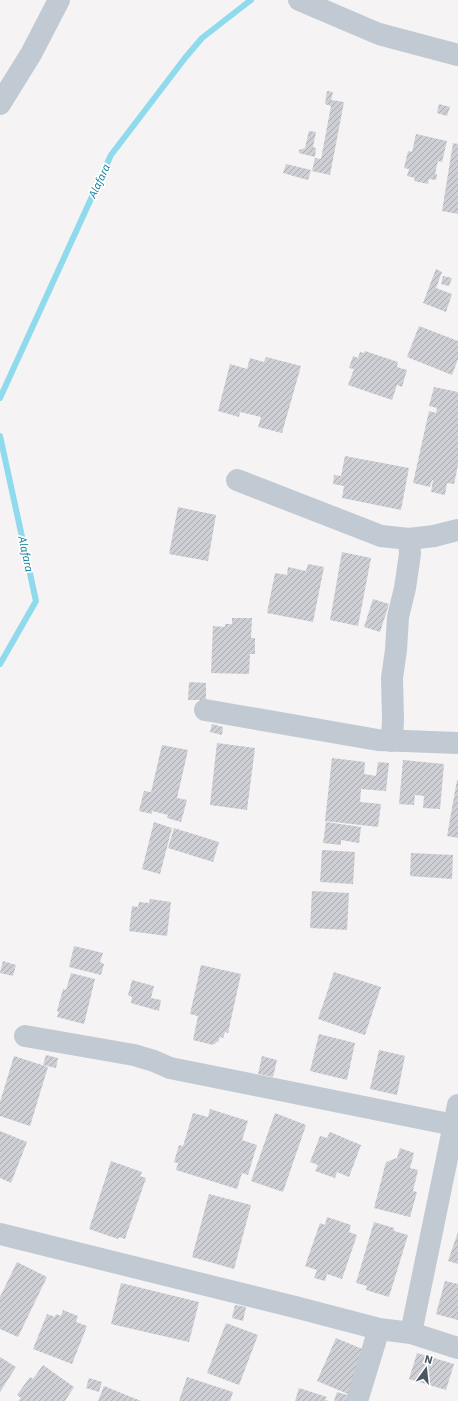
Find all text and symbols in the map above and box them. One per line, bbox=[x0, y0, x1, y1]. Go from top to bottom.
water label: Alafara bbox=[85, 162, 113, 201]
water label: Alafara bbox=[15, 534, 37, 573]
north arrow bbox=[406, 1349, 446, 1389]
text: N bbox=[423, 1352, 434, 1367]

